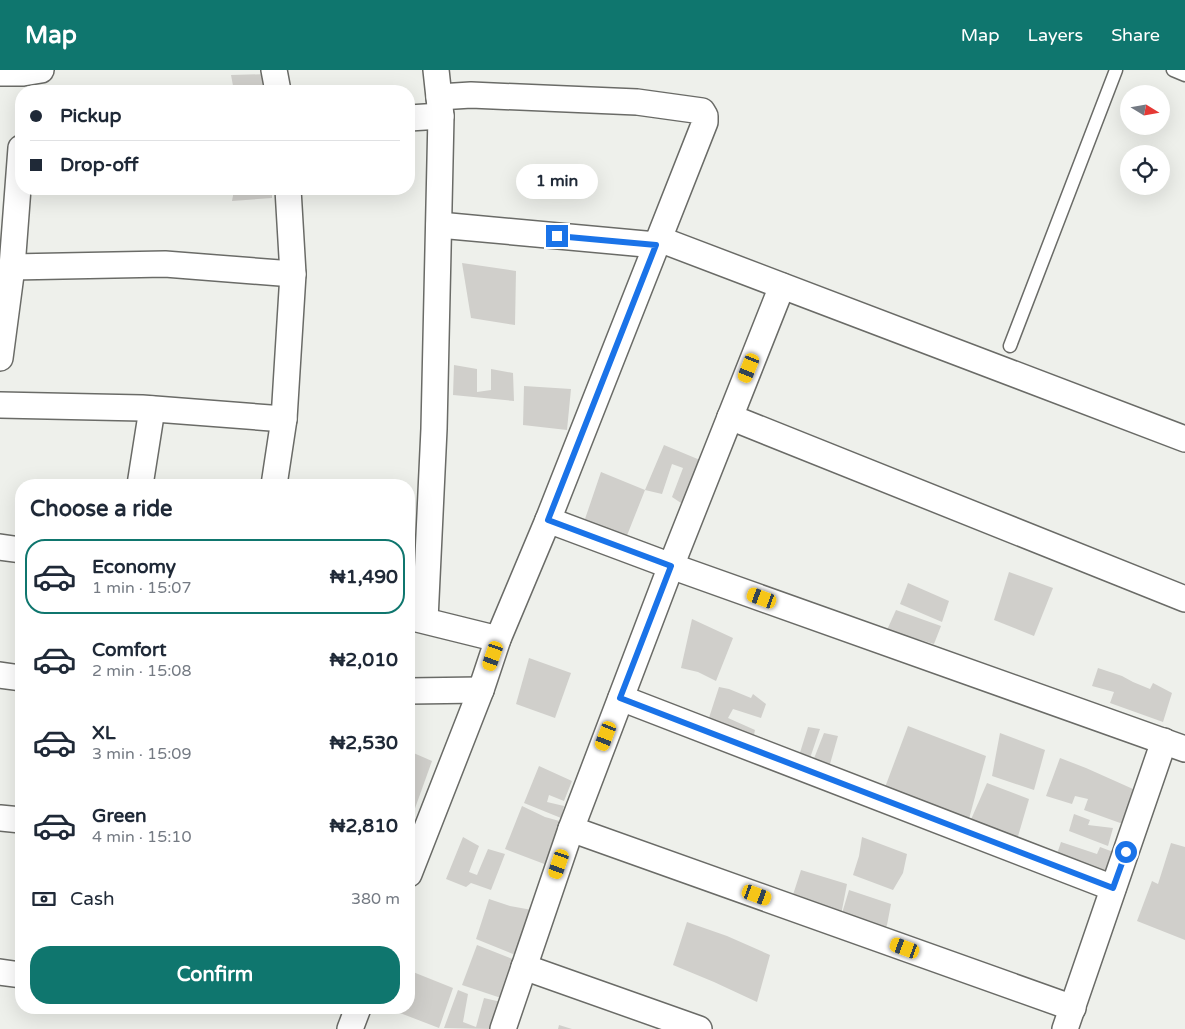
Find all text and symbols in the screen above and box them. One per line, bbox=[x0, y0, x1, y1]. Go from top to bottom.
text: Map bbox=[25, 21, 77, 50]
text: Map bbox=[961, 24, 1000, 46]
text: Layers bbox=[1028, 24, 1083, 46]
text: Share bbox=[1111, 24, 1160, 46]
north arrow bbox=[1120, 85, 1170, 135]
map controls bbox=[1120, 85, 1170, 195]
text: Pickup bbox=[60, 105, 121, 127]
button: locate bbox=[1120, 145, 1170, 195]
text: Drop-off bbox=[60, 154, 139, 176]
callout: 1 min bbox=[516, 164, 598, 198]
text: 1 min bbox=[536, 171, 578, 191]
route end bbox=[546, 225, 568, 247]
car bbox=[736, 351, 761, 385]
text: Choose a ride bbox=[30, 496, 173, 522]
icon: car bbox=[32, 554, 77, 599]
text: Economy bbox=[92, 556, 176, 578]
text: ₦1,490 bbox=[330, 566, 398, 588]
text: 1 min · 15:07 bbox=[92, 578, 191, 598]
car bbox=[745, 586, 778, 610]
icon: car bbox=[32, 637, 77, 682]
text: Comfort bbox=[92, 639, 166, 661]
car bbox=[481, 639, 504, 673]
text: ₦2,010 bbox=[329, 649, 398, 671]
text: 2 min · 15:08 bbox=[92, 661, 191, 681]
car bbox=[593, 719, 618, 753]
icon: car bbox=[32, 720, 77, 765]
text: XL bbox=[92, 722, 116, 744]
text: ₦2,530 bbox=[329, 732, 398, 754]
text: 3 min · 15:09 bbox=[92, 744, 191, 764]
icon: car bbox=[32, 803, 77, 848]
text: Green bbox=[92, 805, 146, 827]
text: ₦2,810 bbox=[329, 815, 398, 837]
text: 4 min · 15:10 bbox=[92, 827, 191, 847]
route start bbox=[1115, 841, 1137, 863]
car bbox=[547, 847, 570, 881]
car bbox=[740, 883, 773, 907]
icon: cash bbox=[30, 885, 58, 913]
text: Cash bbox=[70, 888, 115, 910]
text: 380 m bbox=[351, 889, 400, 909]
car bbox=[888, 936, 921, 960]
button: Confirm bbox=[30, 946, 400, 1004]

